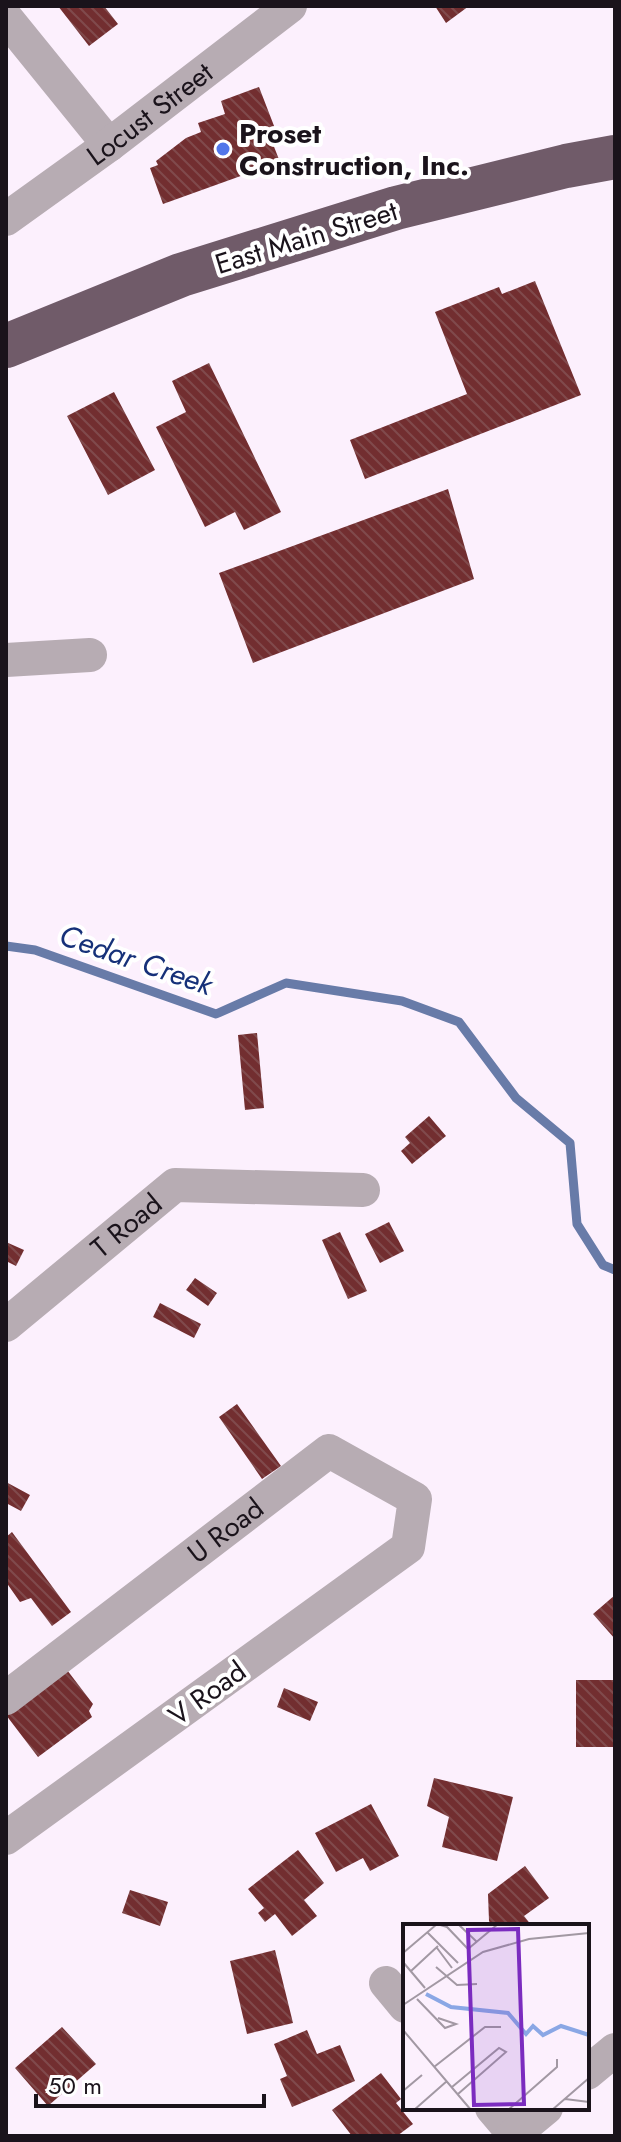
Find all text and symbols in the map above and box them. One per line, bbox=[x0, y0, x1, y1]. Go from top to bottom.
street label: Locust Street bbox=[78, 52, 222, 176]
place label: Proset Construction, Inc. bbox=[239, 113, 469, 186]
marker: Proset Construction, Inc. bbox=[214, 140, 232, 158]
street label: East Main Street bbox=[210, 190, 403, 285]
water label: Cedar Creek bbox=[54, 913, 220, 1006]
street label: T Road bbox=[82, 1184, 171, 1268]
street label: U Road bbox=[179, 1488, 272, 1573]
street label: V Road bbox=[160, 1651, 255, 1736]
inset map bbox=[403, 1924, 589, 2110]
scale bar bbox=[36, 2058, 264, 2108]
text: 50 m bbox=[48, 2068, 102, 2103]

